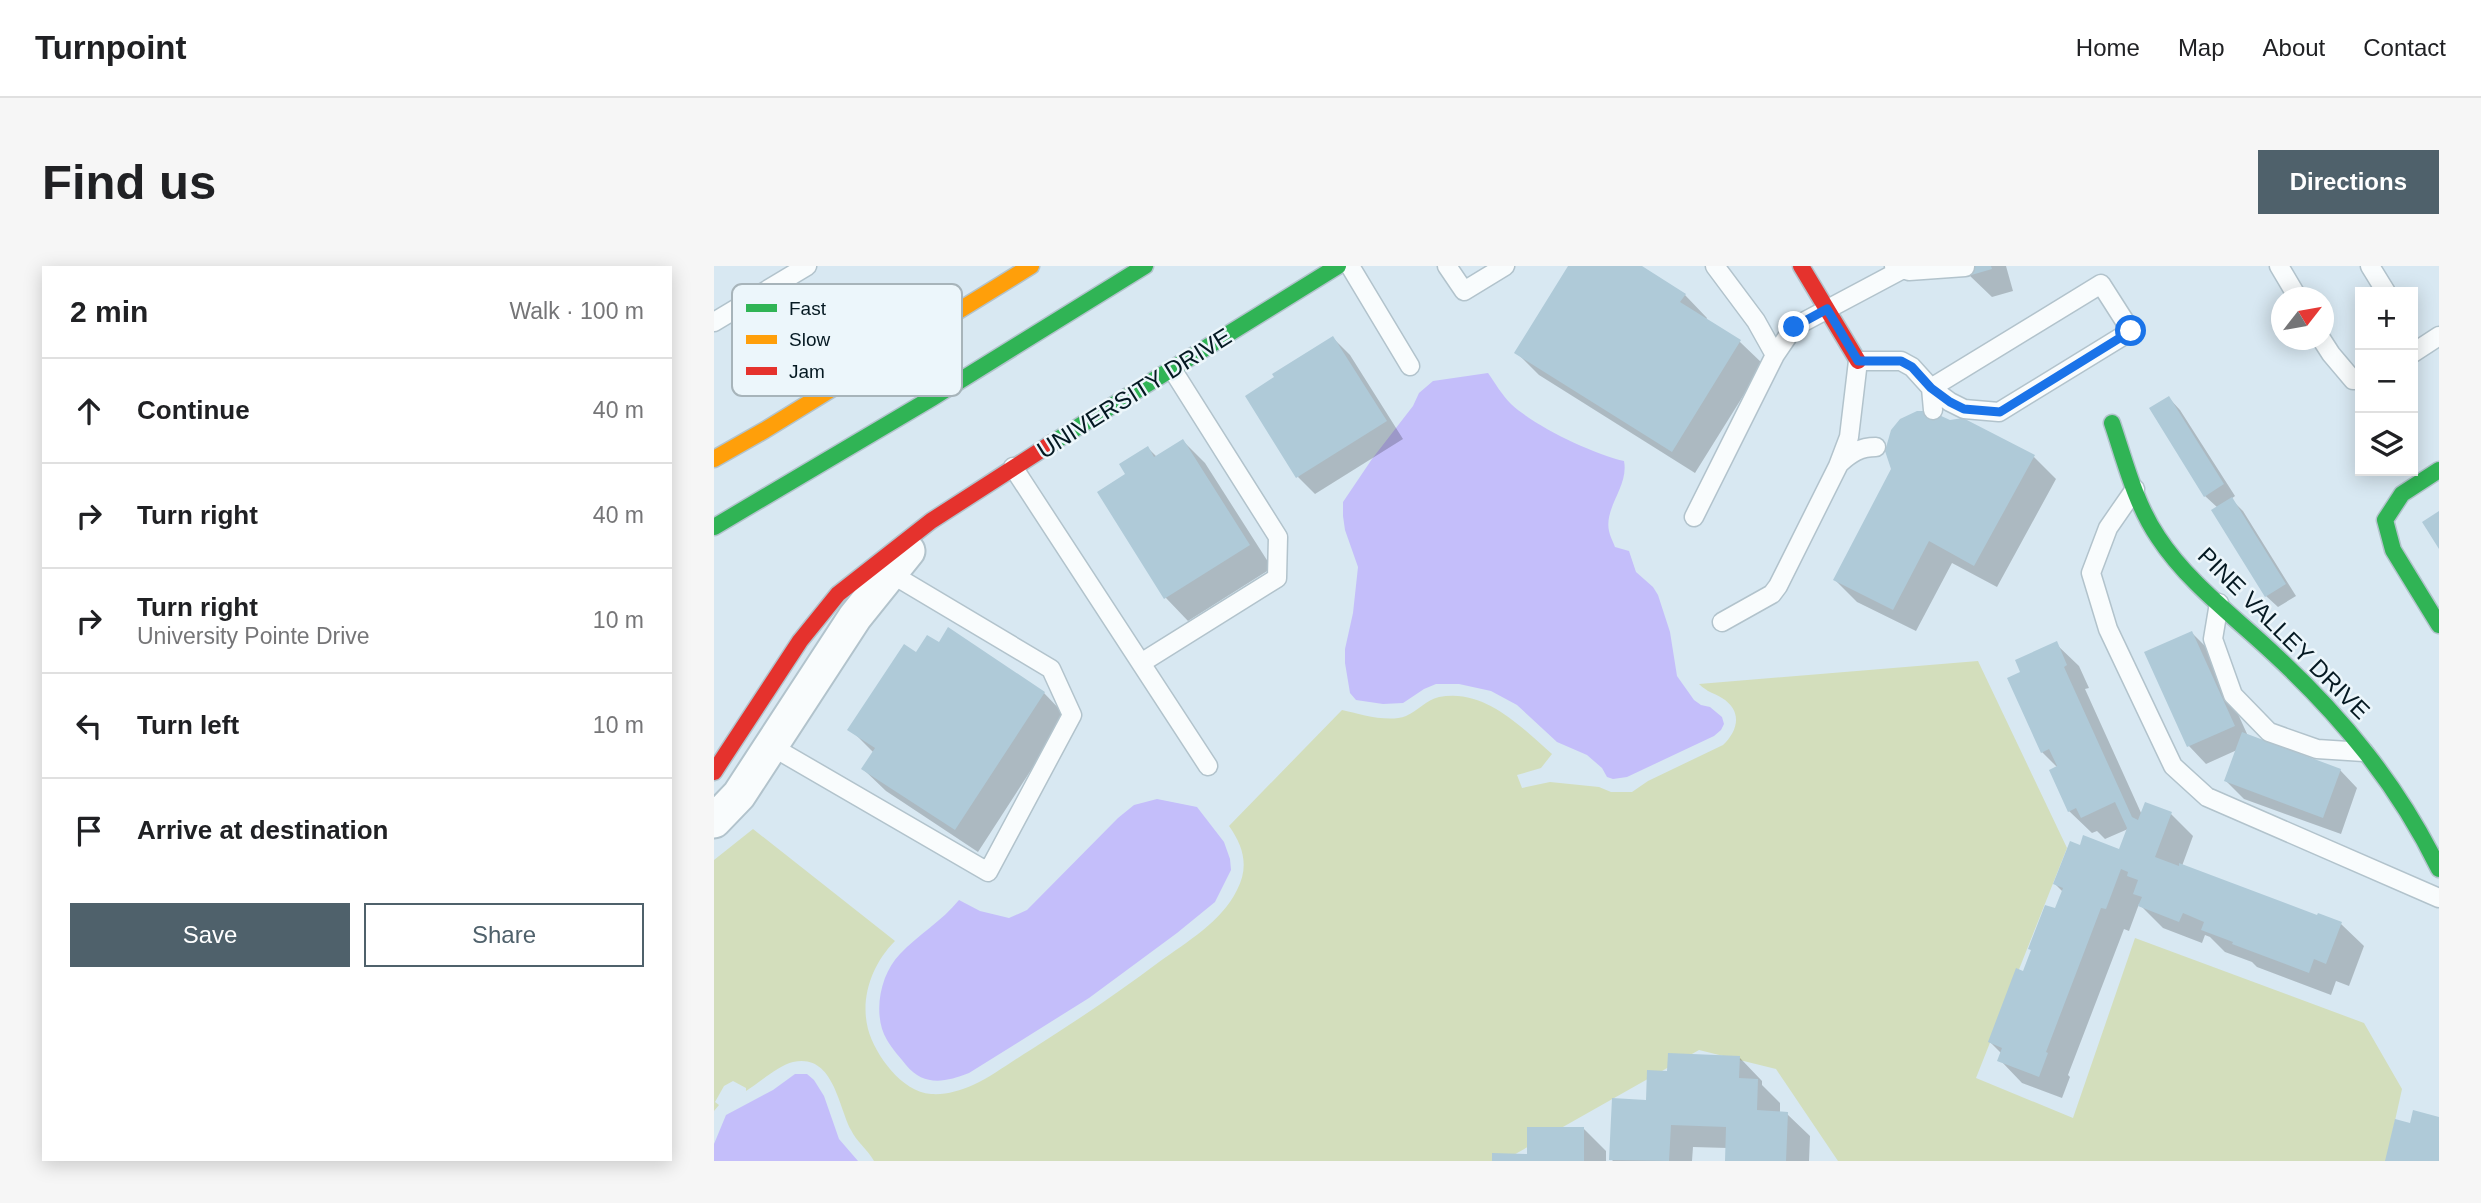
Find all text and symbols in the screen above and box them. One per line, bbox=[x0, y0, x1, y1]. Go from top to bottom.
text: Turnpoint bbox=[35, 29, 187, 66]
text: Home bbox=[2076, 34, 2140, 61]
text: Map bbox=[2178, 34, 2225, 61]
text: About bbox=[2263, 34, 2325, 61]
text: Contact bbox=[2363, 34, 2446, 61]
button: Directions bbox=[2258, 150, 2439, 214]
text: Find us bbox=[42, 155, 216, 209]
legend bbox=[732, 284, 962, 396]
north arrow bbox=[2271, 287, 2334, 350]
map controls bbox=[2355, 287, 2418, 476]
button: + bbox=[2355, 287, 2418, 350]
text: 2 min bbox=[70, 295, 148, 328]
text: Walk · 100 m bbox=[509, 298, 644, 324]
text: Fast bbox=[789, 298, 827, 319]
route end bbox=[1778, 311, 1809, 342]
route start bbox=[2115, 315, 2146, 346]
street label: UNIVERSITY DRIVE bbox=[1032, 322, 1236, 464]
text: Slow bbox=[789, 329, 830, 350]
button: − bbox=[2355, 350, 2418, 413]
text: Jam bbox=[789, 361, 825, 382]
icon: ahead bbox=[70, 392, 108, 430]
text: Continue bbox=[137, 395, 250, 425]
text: 40 m bbox=[593, 397, 644, 423]
button: layers bbox=[2355, 413, 2418, 476]
icon: right bbox=[70, 497, 108, 535]
text: Turn right bbox=[137, 500, 258, 530]
text: 40 m bbox=[593, 502, 644, 528]
street label: PINE VALLEY DRIVE bbox=[2193, 542, 2375, 724]
text: Turn right bbox=[137, 592, 258, 622]
icon: right bbox=[70, 602, 108, 640]
text: 10 m bbox=[593, 607, 644, 633]
text: University Pointe Drive bbox=[137, 623, 370, 649]
icon: left bbox=[70, 707, 108, 745]
text: Turn left bbox=[137, 710, 239, 740]
text: 10 m bbox=[593, 712, 644, 738]
icon: arrive bbox=[70, 812, 108, 850]
text: Arrive at destination bbox=[137, 815, 388, 845]
button: Save bbox=[70, 903, 350, 967]
button: Share bbox=[364, 903, 644, 967]

